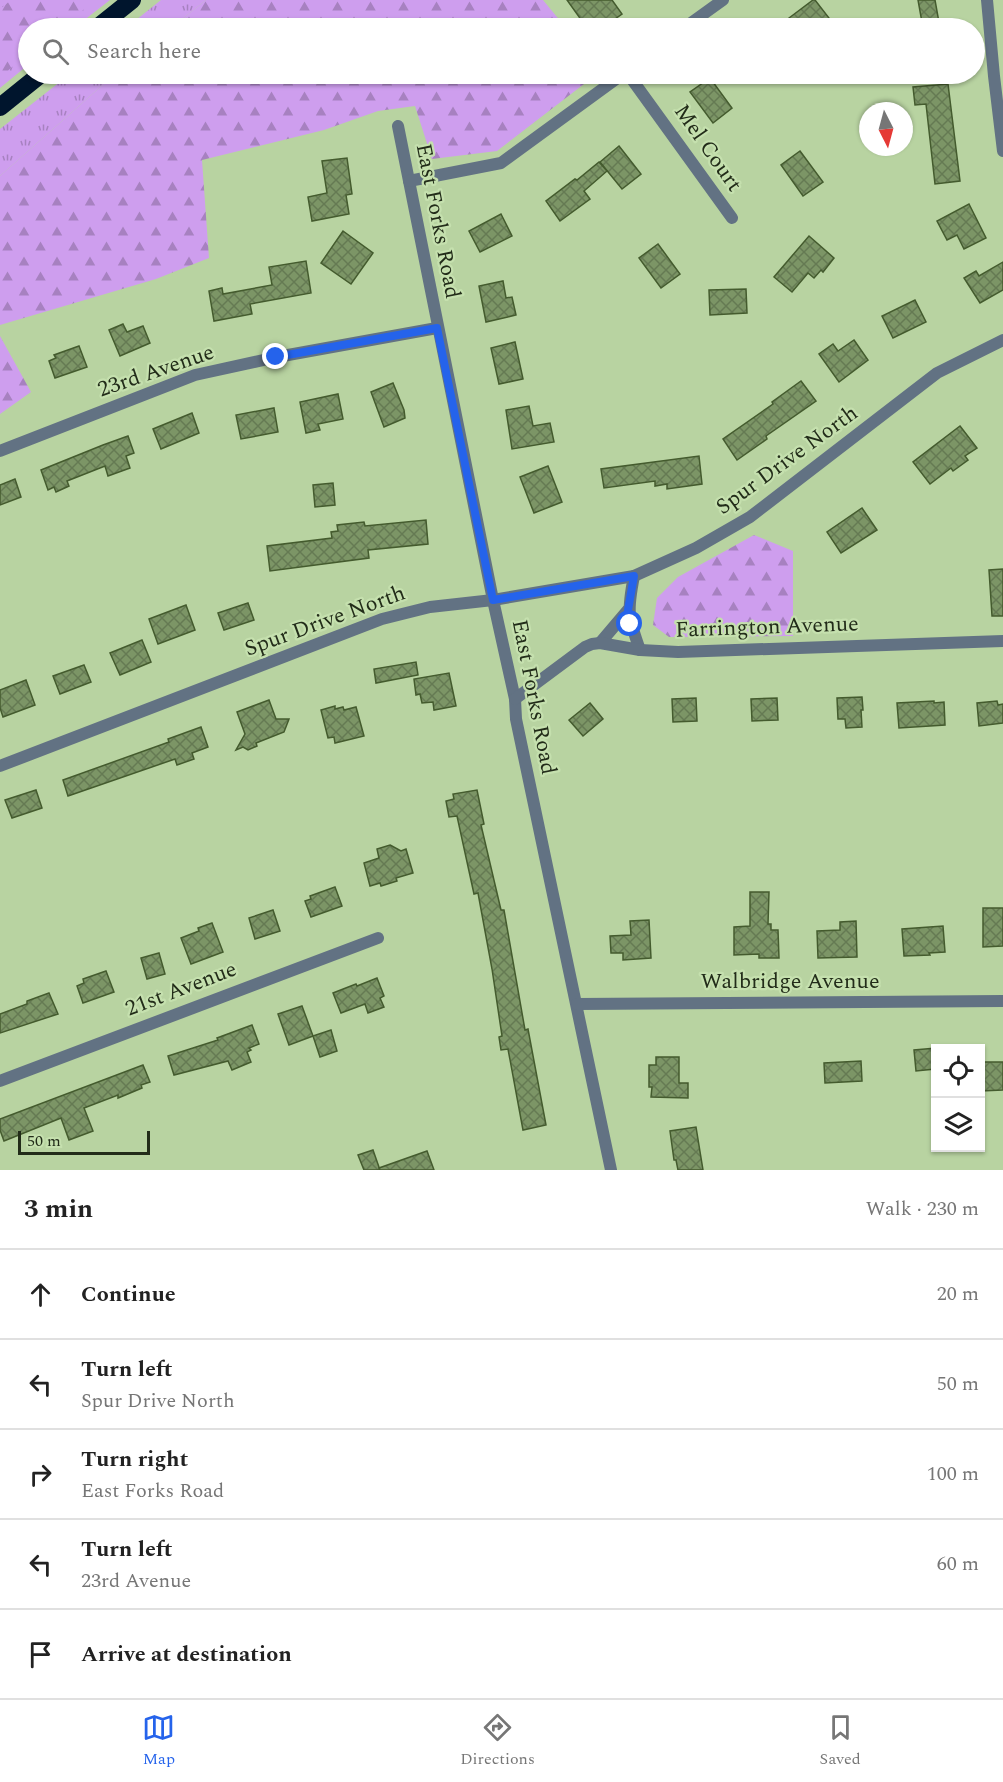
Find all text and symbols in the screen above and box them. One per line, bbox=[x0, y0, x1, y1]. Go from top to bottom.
search box bbox=[18, 18, 985, 84]
icon: search bbox=[39, 35, 72, 68]
text: Search here bbox=[87, 35, 201, 68]
street label: Mel Court bbox=[666, 97, 750, 199]
north arrow bbox=[859, 102, 913, 156]
street label: East Forks Road bbox=[407, 141, 469, 301]
street label: 23rd Avenue bbox=[93, 336, 219, 406]
route end bbox=[262, 343, 288, 369]
street label: Spur Drive North bbox=[709, 397, 865, 523]
street label: Spur Drive North bbox=[240, 577, 410, 665]
street label: Farrington Avenue bbox=[675, 607, 859, 647]
route start bbox=[616, 610, 642, 636]
street label: East Forks Road bbox=[503, 617, 565, 777]
street label: 21st Avenue bbox=[120, 953, 242, 1025]
street label: Walbridge Avenue bbox=[700, 965, 880, 998]
map controls bbox=[931, 1044, 985, 1152]
button: locate bbox=[931, 1044, 985, 1098]
button: layers bbox=[931, 1098, 985, 1152]
scale bar bbox=[18, 1128, 150, 1156]
text: 50 m bbox=[27, 1129, 61, 1153]
text: 3 min bbox=[24, 1189, 93, 1229]
text: Walk · 230 m bbox=[866, 1194, 979, 1224]
icon: ahead bbox=[24, 1278, 57, 1311]
text: Continue bbox=[81, 1278, 176, 1311]
text: 20 m bbox=[937, 1279, 979, 1309]
text: Turn left bbox=[81, 1353, 173, 1386]
icon: left bbox=[24, 1368, 57, 1401]
text: 50 m bbox=[937, 1369, 979, 1399]
text: Spur Drive North bbox=[81, 1386, 235, 1416]
text: Turn right bbox=[81, 1443, 188, 1476]
icon: right bbox=[24, 1458, 57, 1491]
text: 100 m bbox=[927, 1459, 979, 1489]
text: East Forks Road bbox=[81, 1476, 224, 1506]
text: Turn left bbox=[81, 1533, 173, 1566]
icon: left bbox=[24, 1548, 57, 1581]
text: 60 m bbox=[937, 1549, 979, 1579]
text: 23rd Avenue bbox=[81, 1566, 191, 1596]
icon: arrive bbox=[24, 1638, 57, 1671]
text: Arrive at destination bbox=[81, 1638, 292, 1671]
tab: Map bbox=[142, 1711, 175, 1771]
tab: Directions bbox=[460, 1711, 535, 1771]
tab: Saved bbox=[820, 1711, 861, 1771]

